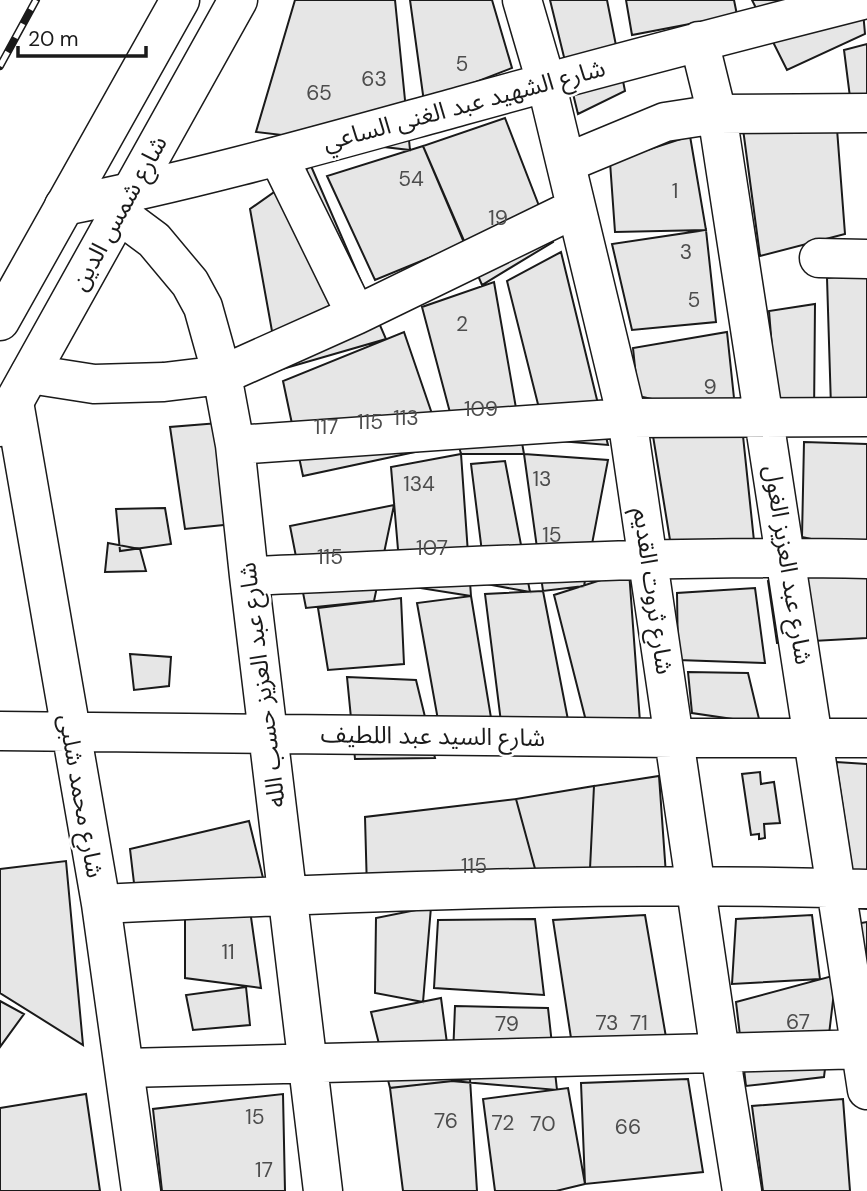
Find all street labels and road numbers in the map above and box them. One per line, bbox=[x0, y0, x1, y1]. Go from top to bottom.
street label: شارع الشهيد عبد الغنى الساعي bbox=[319, 52, 609, 161]
street label: شارع شمس الدين bbox=[63, 130, 176, 297]
street label: شارع عبد العزيز الغول bbox=[755, 463, 820, 667]
street label: شارع ثروت القديم bbox=[624, 506, 681, 677]
street label: شارع عبد العزيز حسب الله bbox=[231, 560, 294, 809]
street label: شارع محمد شلبى bbox=[50, 711, 111, 881]
street label: شارع السيد عبد اللطيف bbox=[320, 718, 546, 755]

